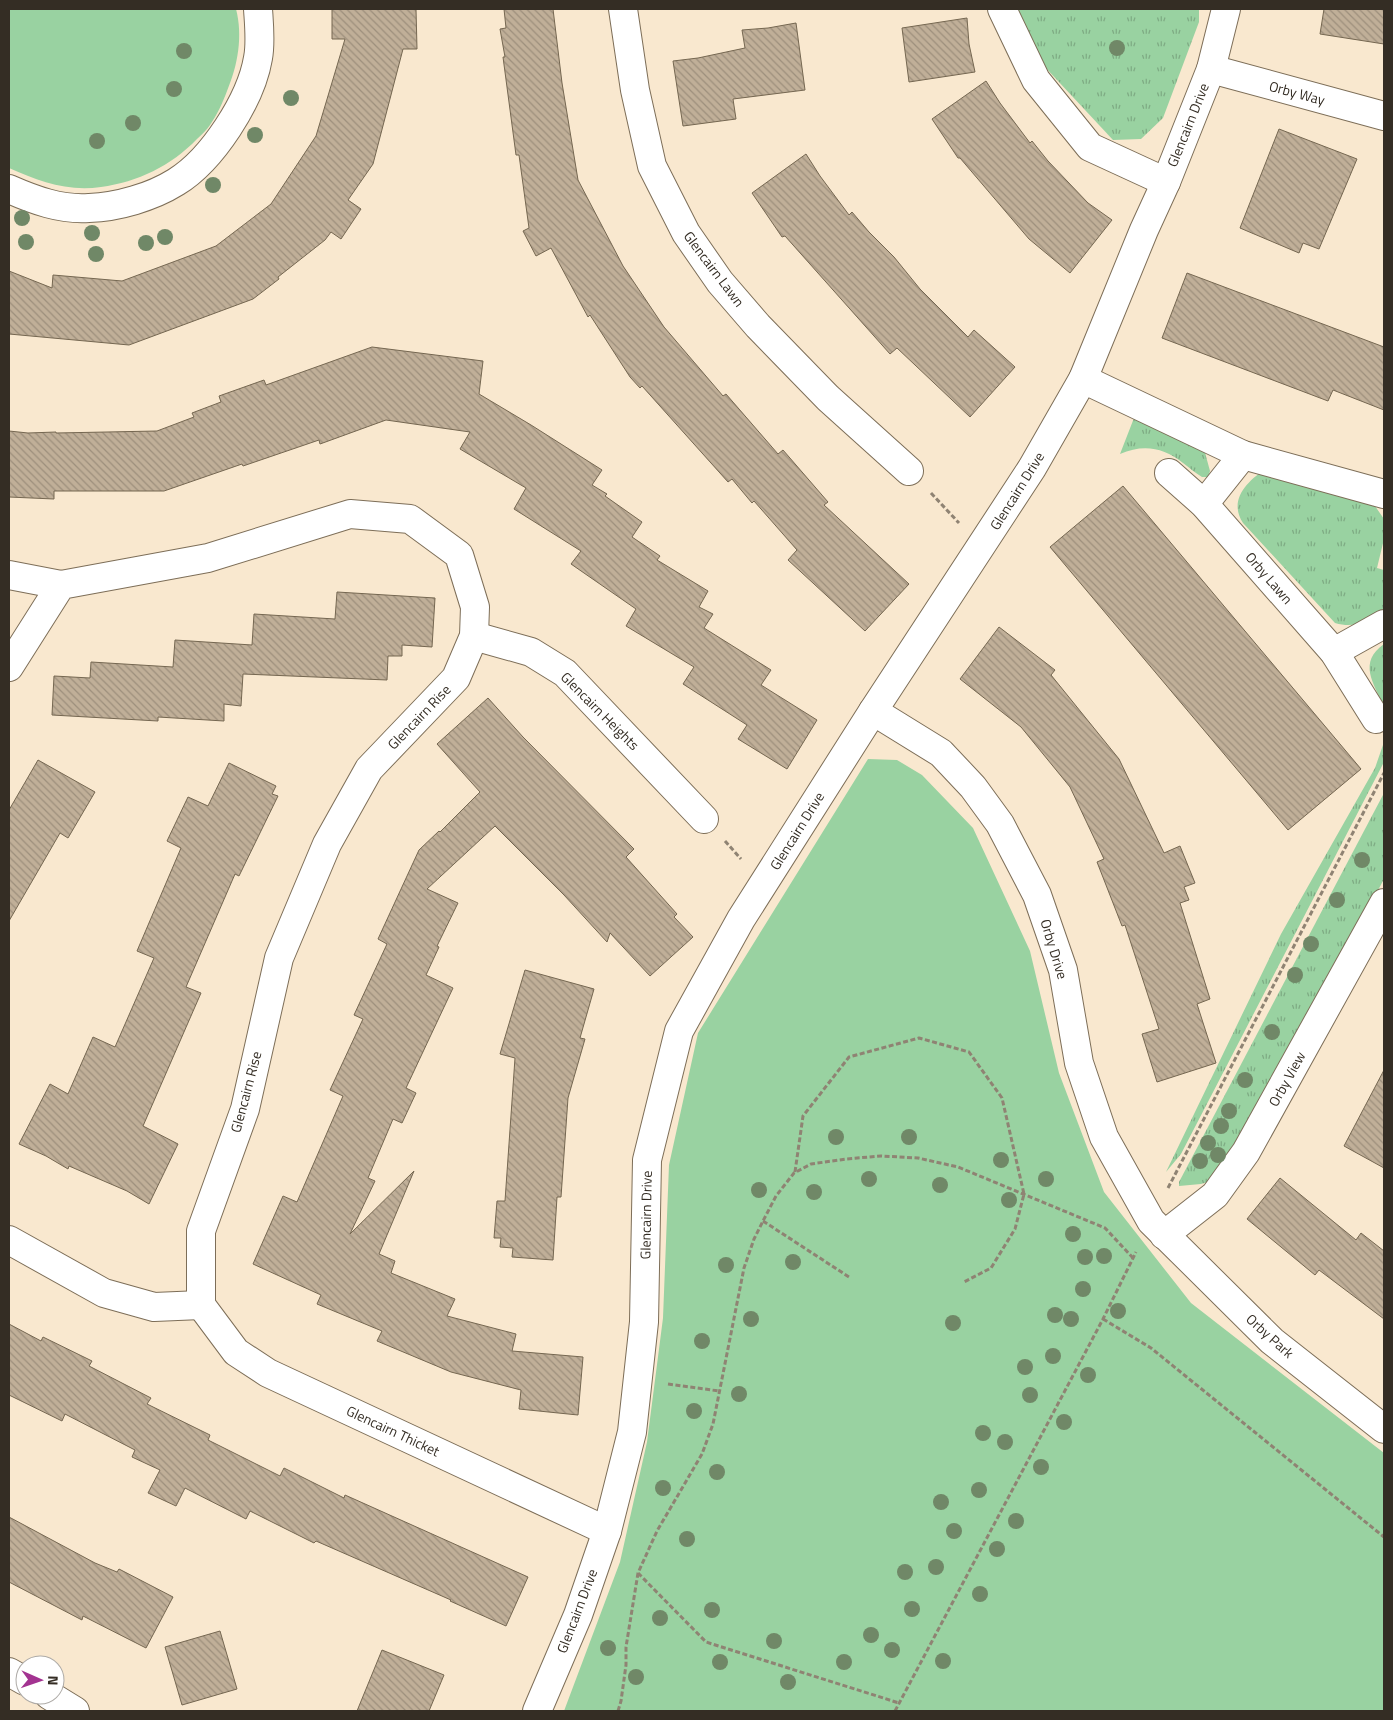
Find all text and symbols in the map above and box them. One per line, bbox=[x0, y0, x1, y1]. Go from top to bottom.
street label: Orby Way bbox=[1267, 75, 1328, 110]
street label: Glencairn Drive bbox=[1161, 80, 1214, 170]
street label: Glencairn Lawn bbox=[679, 226, 750, 311]
street label: Glencairn Drive bbox=[984, 448, 1049, 534]
street label: Orby Lawn bbox=[1241, 547, 1298, 608]
street label: Glencairn Heights bbox=[556, 667, 644, 755]
street label: Glencairn Rise bbox=[382, 679, 455, 754]
street label: Glencairn Drive bbox=[764, 788, 829, 874]
street label: Orby Drive bbox=[1035, 916, 1074, 981]
street label: Orby View bbox=[1263, 1047, 1310, 1110]
street label: Glencairn Rise bbox=[225, 1049, 266, 1135]
street label: Glencairn Drive bbox=[634, 1170, 657, 1260]
street label: Orby Park bbox=[1242, 1308, 1299, 1363]
street label: Glencairn Thicket bbox=[343, 1400, 443, 1461]
street label: Glencairn Drive bbox=[551, 1566, 602, 1656]
north arrow bbox=[15, 1655, 65, 1705]
text: N bbox=[43, 1675, 64, 1686]

